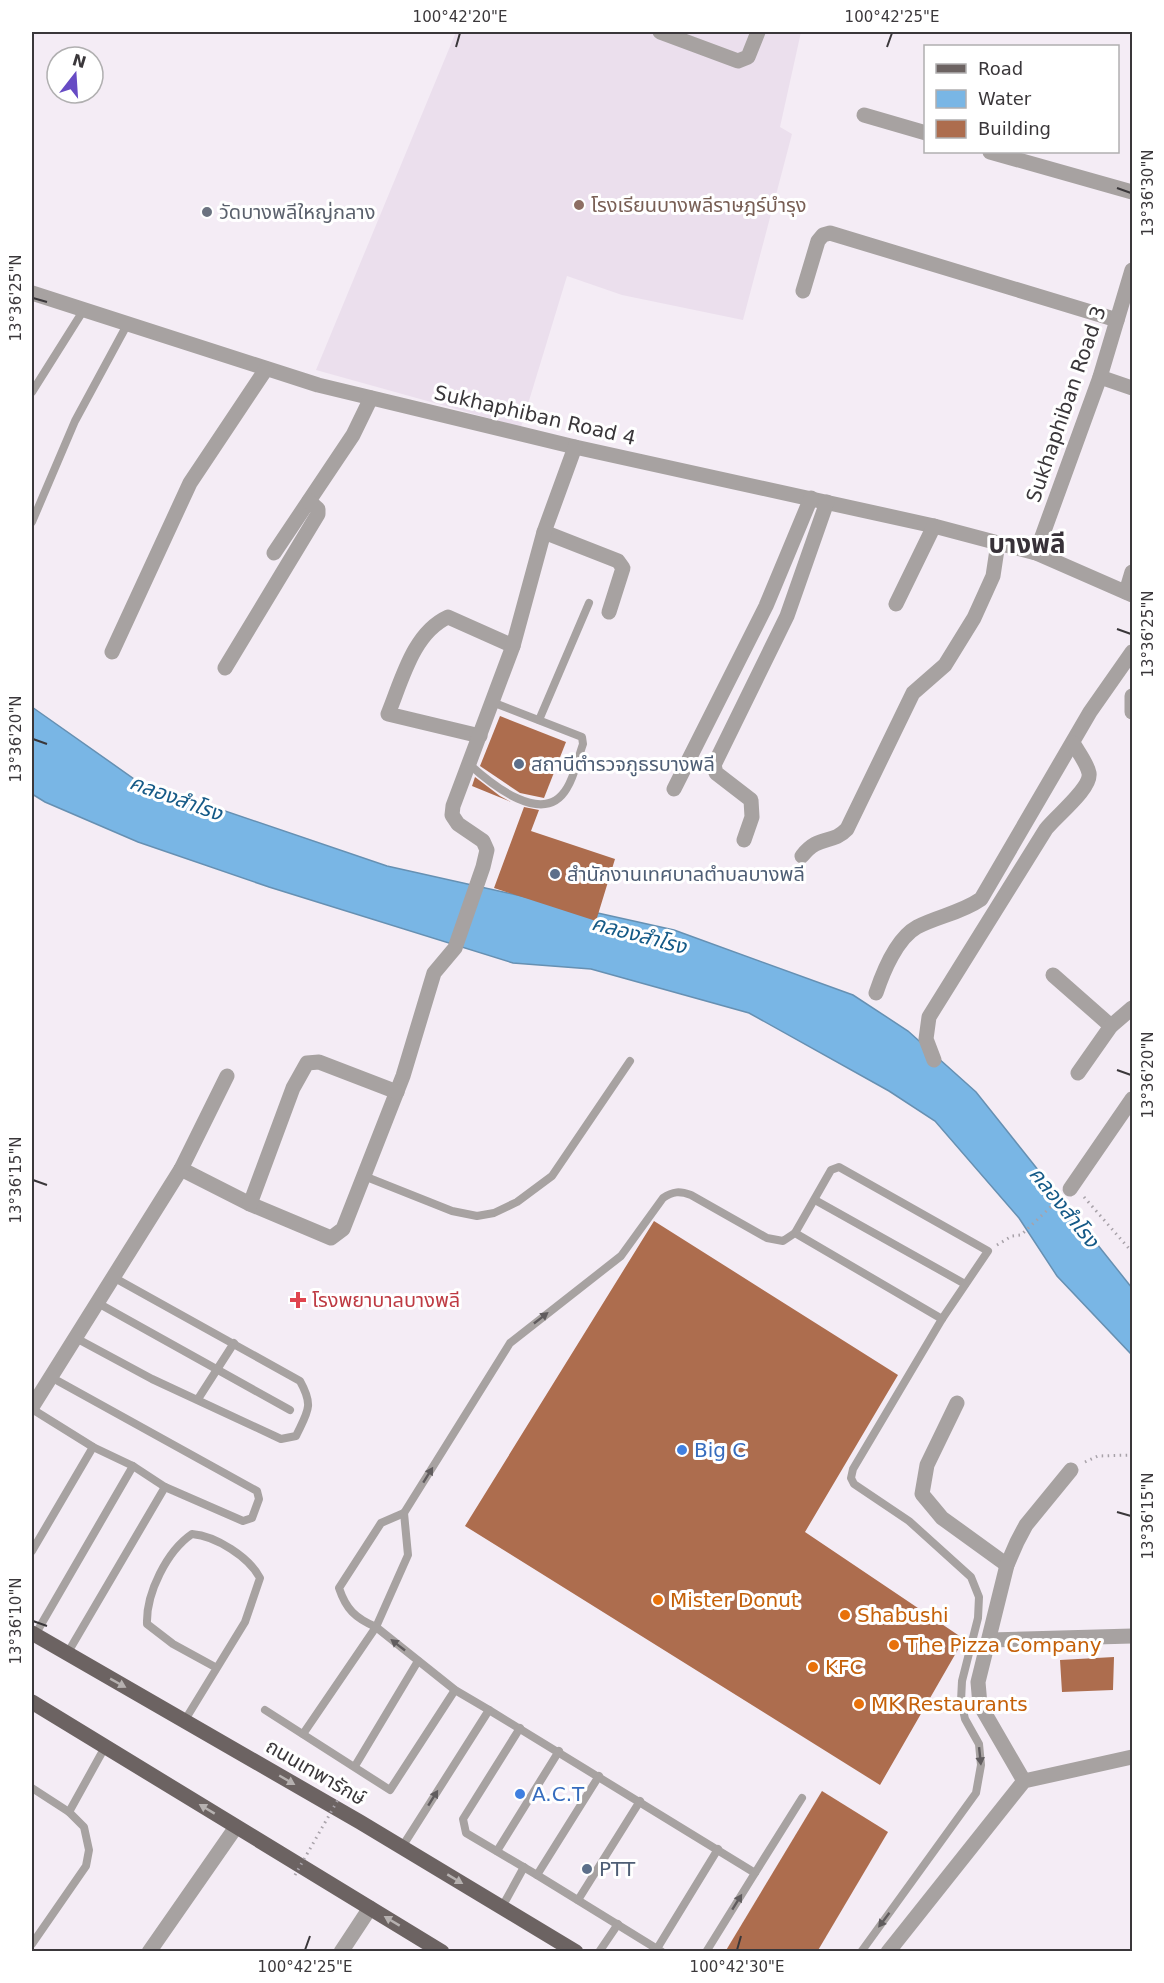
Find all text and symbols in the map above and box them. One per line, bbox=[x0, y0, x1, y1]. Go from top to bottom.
text: 100°42'20"E bbox=[413, 8, 507, 26]
text: 100°42'25"E bbox=[845, 8, 939, 26]
north arrow bbox=[45, 45, 105, 105]
legend bbox=[924, 45, 1119, 153]
text: N bbox=[70, 50, 88, 72]
text: Road bbox=[978, 58, 1023, 79]
text: Water bbox=[978, 88, 1032, 109]
text: Building bbox=[978, 118, 1051, 139]
text: 13°36'30"N bbox=[1139, 149, 1157, 237]
place label: โรงเรียนบางพลีราษฎร์บำรุง bbox=[591, 193, 807, 217]
marker: โรงเรียนบางพลีราษฎร์บำรุง bbox=[572, 198, 586, 212]
place label: วัดบางพลีใหญ่กลาง bbox=[219, 200, 375, 224]
marker: วัดบางพลีใหญ่กลาง bbox=[200, 205, 214, 219]
text: 13°36'25"N bbox=[7, 254, 25, 342]
street label: Sukhaphiban Road 3 bbox=[1021, 303, 1111, 505]
street label: Sukhaphiban Road 4 bbox=[432, 380, 638, 450]
district label: บางพลี bbox=[988, 529, 1066, 559]
text: 13°36'25"N bbox=[1139, 590, 1157, 678]
text: 13°36'20"N bbox=[7, 695, 25, 783]
place label: สถานีตำรวจภูธรบางพลี bbox=[531, 752, 715, 777]
marker: สถานีตำรวจภูธรบางพลี bbox=[512, 757, 526, 771]
water label: คลองสำโรง bbox=[127, 770, 227, 826]
place label: สำนักงานเทศบาลตำบลบางพลี bbox=[567, 862, 805, 886]
marker: สำนักงานเทศบาลตำบลบางพลี bbox=[548, 867, 562, 881]
water label: คลองสำโรง bbox=[589, 911, 690, 960]
text: 13°36'20"N bbox=[1139, 1031, 1157, 1119]
text: 13°36'15"N bbox=[7, 1136, 25, 1224]
water label: คลองสำโรง bbox=[1024, 1162, 1105, 1253]
place label: โรงพยาบาลบางพลี bbox=[312, 1288, 460, 1312]
marker: โรงพยาบาลบางพลี bbox=[289, 1291, 307, 1309]
one-way arrow bbox=[533, 1312, 548, 1324]
place label: Big C bbox=[694, 1438, 746, 1462]
marker: Big C bbox=[675, 1443, 689, 1457]
one-way arrow bbox=[422, 1467, 433, 1483]
text: 13°36'15"N bbox=[1139, 1472, 1157, 1560]
text: 13°36'10"N bbox=[7, 1577, 25, 1665]
place label: Mister Donut bbox=[670, 1588, 799, 1612]
marker: Mister Donut bbox=[651, 1593, 665, 1607]
place label: Shabushi bbox=[857, 1603, 949, 1627]
marker: Shabushi bbox=[838, 1608, 852, 1622]
place label: The Pizza Company bbox=[905, 1633, 1102, 1657]
one-way arrow bbox=[390, 1638, 406, 1651]
marker: The Pizza Company bbox=[887, 1638, 901, 1652]
place label: KFC bbox=[825, 1655, 864, 1679]
marker: KFC bbox=[806, 1660, 820, 1674]
one-way arrow bbox=[110, 1678, 127, 1688]
place label: MK Restaurants bbox=[871, 1692, 1028, 1716]
marker: MK Restaurants bbox=[852, 1697, 866, 1711]
street label: ถนนเทพารักษ์ bbox=[262, 1734, 370, 1810]
one-way arrow bbox=[975, 1746, 985, 1765]
one-way arrow bbox=[279, 1774, 296, 1784]
place label: A.C.T bbox=[532, 1782, 585, 1806]
marker: A.C.T bbox=[513, 1787, 527, 1801]
one-way arrow bbox=[428, 1790, 439, 1806]
one-way arrow bbox=[199, 1804, 215, 1815]
place label: PTT bbox=[599, 1857, 636, 1881]
marker: PTT bbox=[580, 1862, 594, 1876]
one-way arrow bbox=[447, 1874, 463, 1885]
one-way arrow bbox=[732, 1894, 743, 1910]
one-way arrow bbox=[879, 1913, 891, 1928]
one-way arrow bbox=[384, 1916, 400, 1927]
text: 100°42'25"E bbox=[258, 1958, 352, 1976]
text: 100°42'30"E bbox=[690, 1958, 784, 1976]

